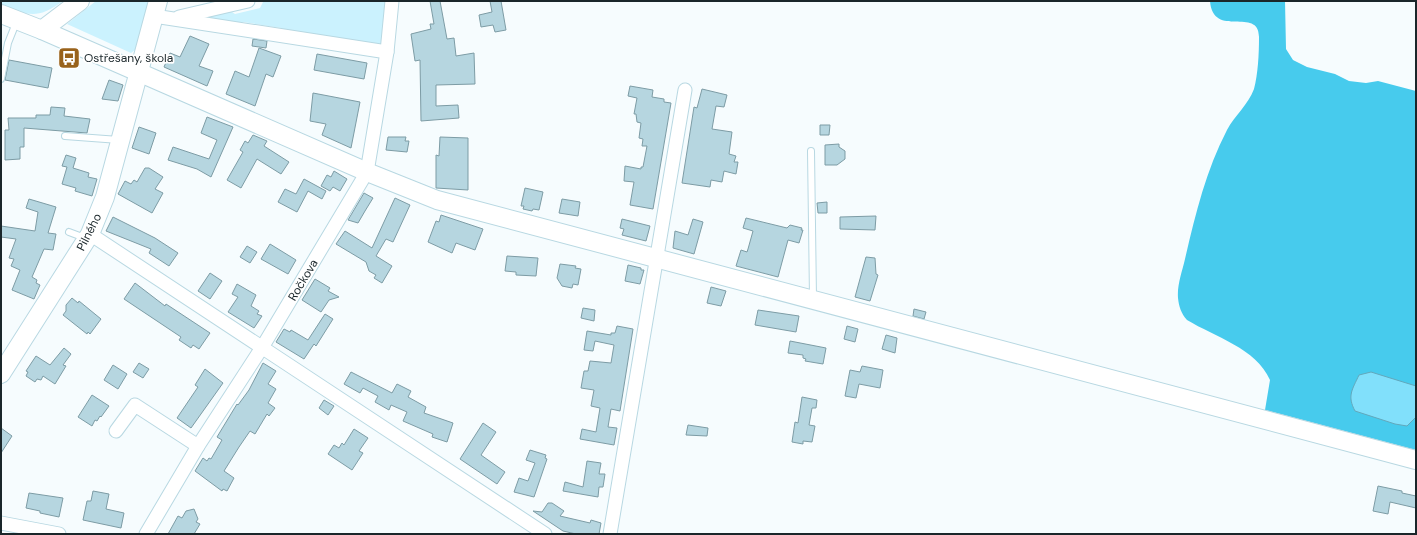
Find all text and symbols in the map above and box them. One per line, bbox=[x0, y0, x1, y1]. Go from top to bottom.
bus stop icon: Ostřešany, škola bbox=[56, 45, 82, 71]
place label: Ostřešany, škola bbox=[84, 50, 173, 66]
street label: Pilného bbox=[73, 210, 105, 254]
street label: Ročkova bbox=[284, 256, 322, 304]

